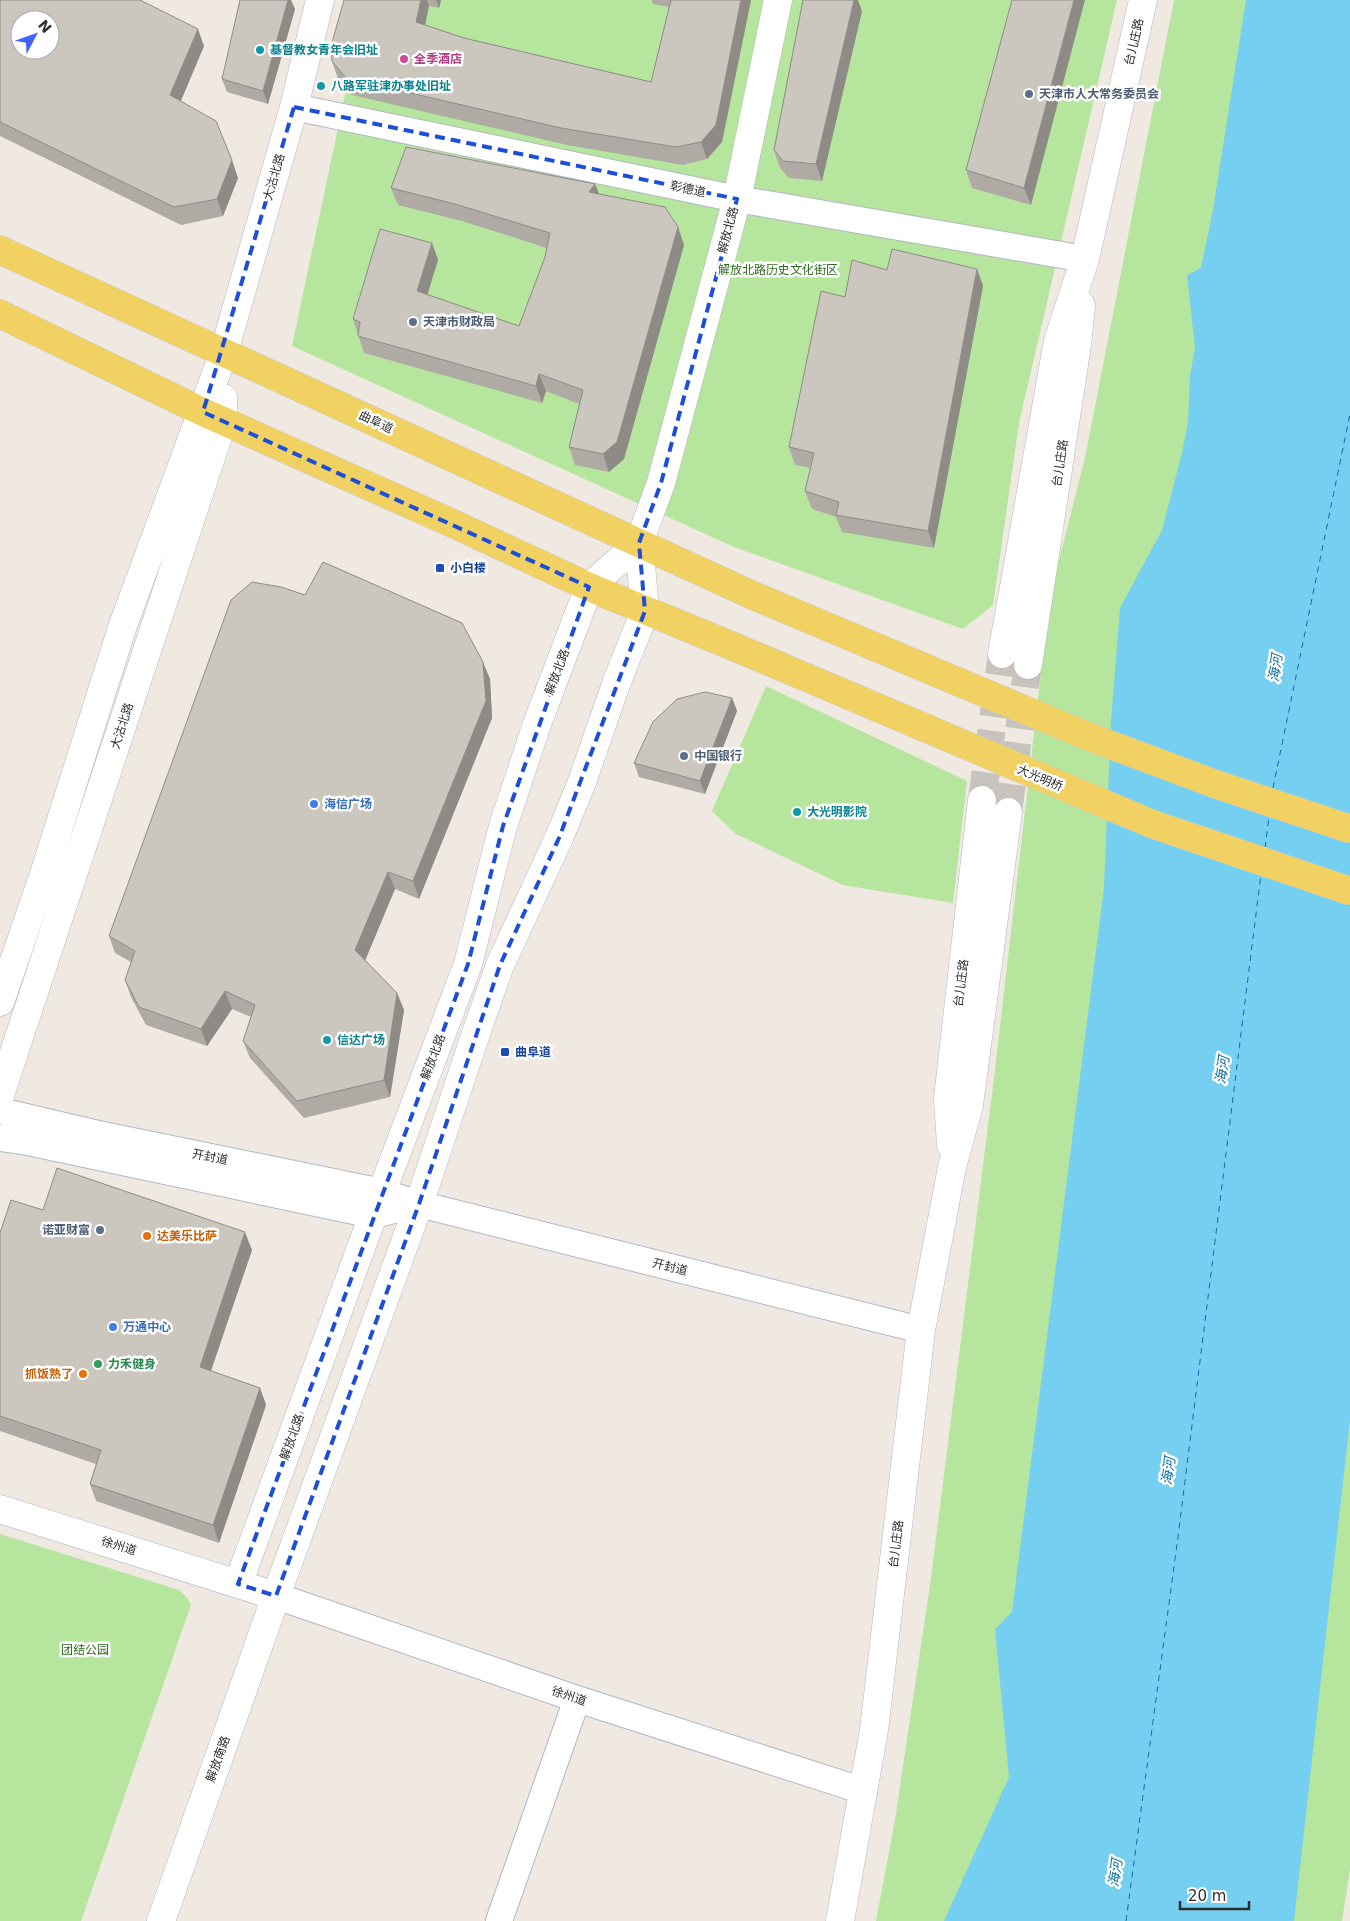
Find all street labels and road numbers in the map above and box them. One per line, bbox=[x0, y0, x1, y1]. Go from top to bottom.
street label: 台儿庄路 bbox=[1122, 17, 1146, 67]
street label: 大沽北路 bbox=[261, 152, 287, 202]
street label: 彰德道 bbox=[669, 178, 707, 200]
street label: 解放北路 bbox=[715, 205, 741, 255]
street label: 曲阜道 bbox=[357, 408, 395, 436]
street label: 台儿庄路 bbox=[1050, 438, 1070, 488]
street label: 解放北路 bbox=[542, 647, 572, 697]
street label: 大沽北路 bbox=[108, 701, 136, 751]
street label: 大光明桥 bbox=[1015, 762, 1065, 794]
street label: 台儿庄路 bbox=[951, 958, 971, 1008]
street label: 解放北路 bbox=[418, 1032, 448, 1082]
street label: 开封道 bbox=[191, 1147, 229, 1167]
street label: 开封道 bbox=[651, 1256, 689, 1278]
street label: 解放北路 bbox=[277, 1412, 307, 1462]
street label: 台儿庄路 bbox=[886, 1519, 906, 1569]
street label: 徐州道 bbox=[100, 1534, 138, 1558]
street label: 徐州道 bbox=[550, 1684, 588, 1708]
street label: 解放南路 bbox=[203, 1734, 233, 1784]

